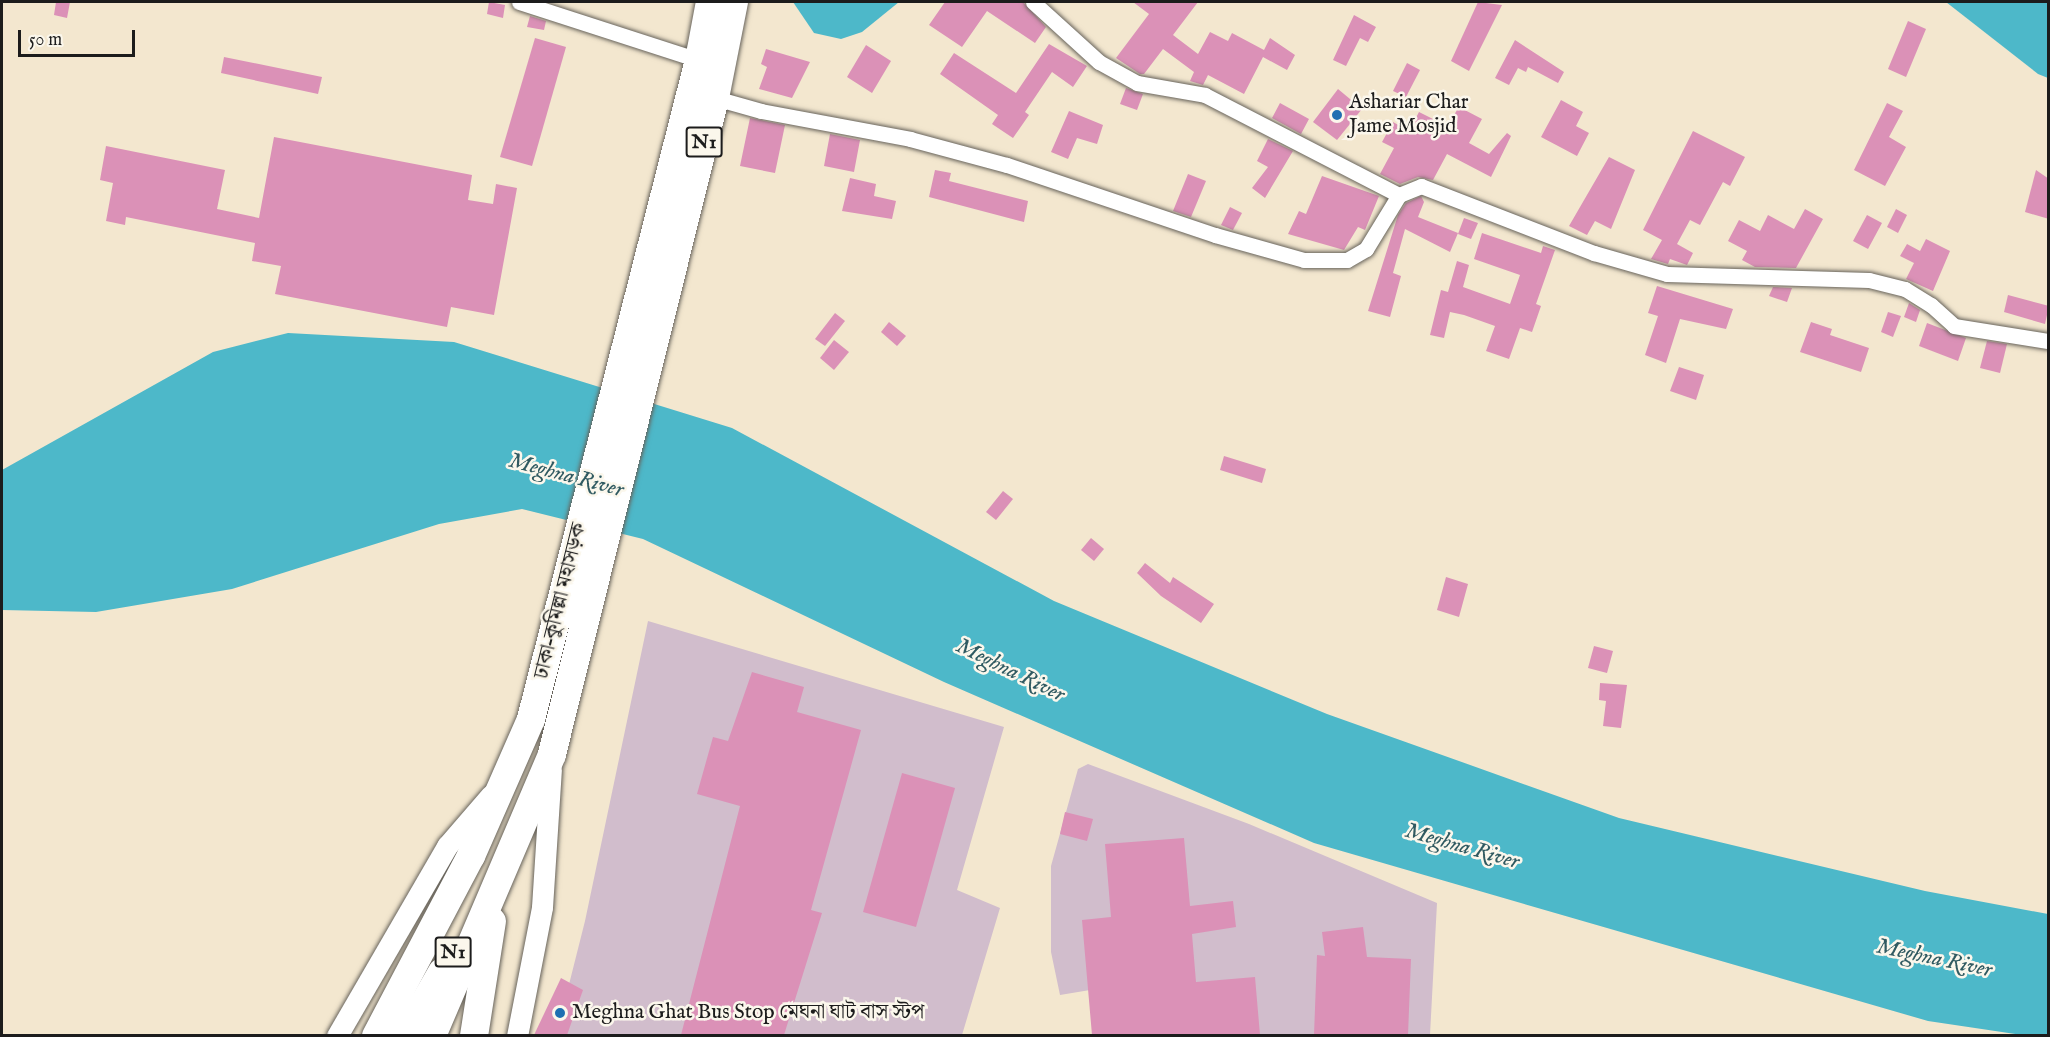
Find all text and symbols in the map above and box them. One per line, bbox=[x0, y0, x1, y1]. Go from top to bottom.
scale bar bbox=[21, 18, 138, 56]
text: 50 m bbox=[29, 29, 62, 52]
place label: Ashariar Char Jame Mosjid bbox=[1349, 90, 1468, 140]
marker: Ashariar Char Jame Mosjid bbox=[1330, 108, 1344, 122]
road number: N1 bbox=[684, 125, 724, 159]
water label: Meghna River bbox=[506, 448, 626, 504]
street label: ঢাকা–কুমিল্লা মহাসড়ক bbox=[529, 521, 593, 681]
water label: Meghna River bbox=[951, 633, 1069, 709]
water label: Meghna River bbox=[1402, 818, 1522, 876]
water label: Meghna River bbox=[1874, 934, 1994, 984]
road number: N1 bbox=[434, 935, 472, 969]
place label: Meghna Ghat Bus Stop মেঘনা ঘাট বাস স্টপ bbox=[572, 1000, 924, 1026]
marker: Meghna Ghat Bus Stop মেঘনা ঘাট বাস স্টপ bbox=[553, 1006, 567, 1020]

